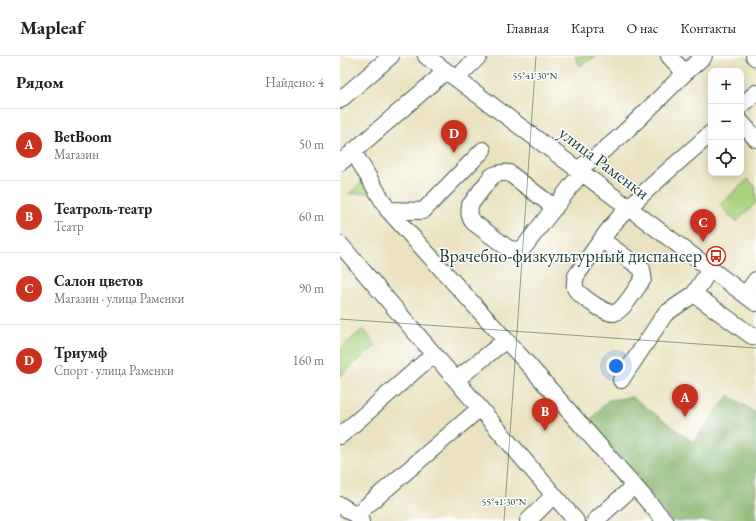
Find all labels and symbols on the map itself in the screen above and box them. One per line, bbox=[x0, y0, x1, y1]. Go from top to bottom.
text: 55°41'30"N bbox=[513, 69, 558, 82]
pin: D bbox=[441, 120, 467, 153]
street label: улица Раменки bbox=[554, 121, 655, 204]
pin: C bbox=[690, 209, 716, 242]
place label: Врачебно-физкультурный диспансер bbox=[439, 244, 702, 267]
bus stop icon: Врачебно-физкультурный диспансер bbox=[705, 245, 727, 267]
your location bbox=[606, 356, 626, 376]
pin: A bbox=[672, 384, 698, 417]
pin: B bbox=[532, 398, 558, 431]
text: 55°41'30"N bbox=[482, 495, 527, 508]

